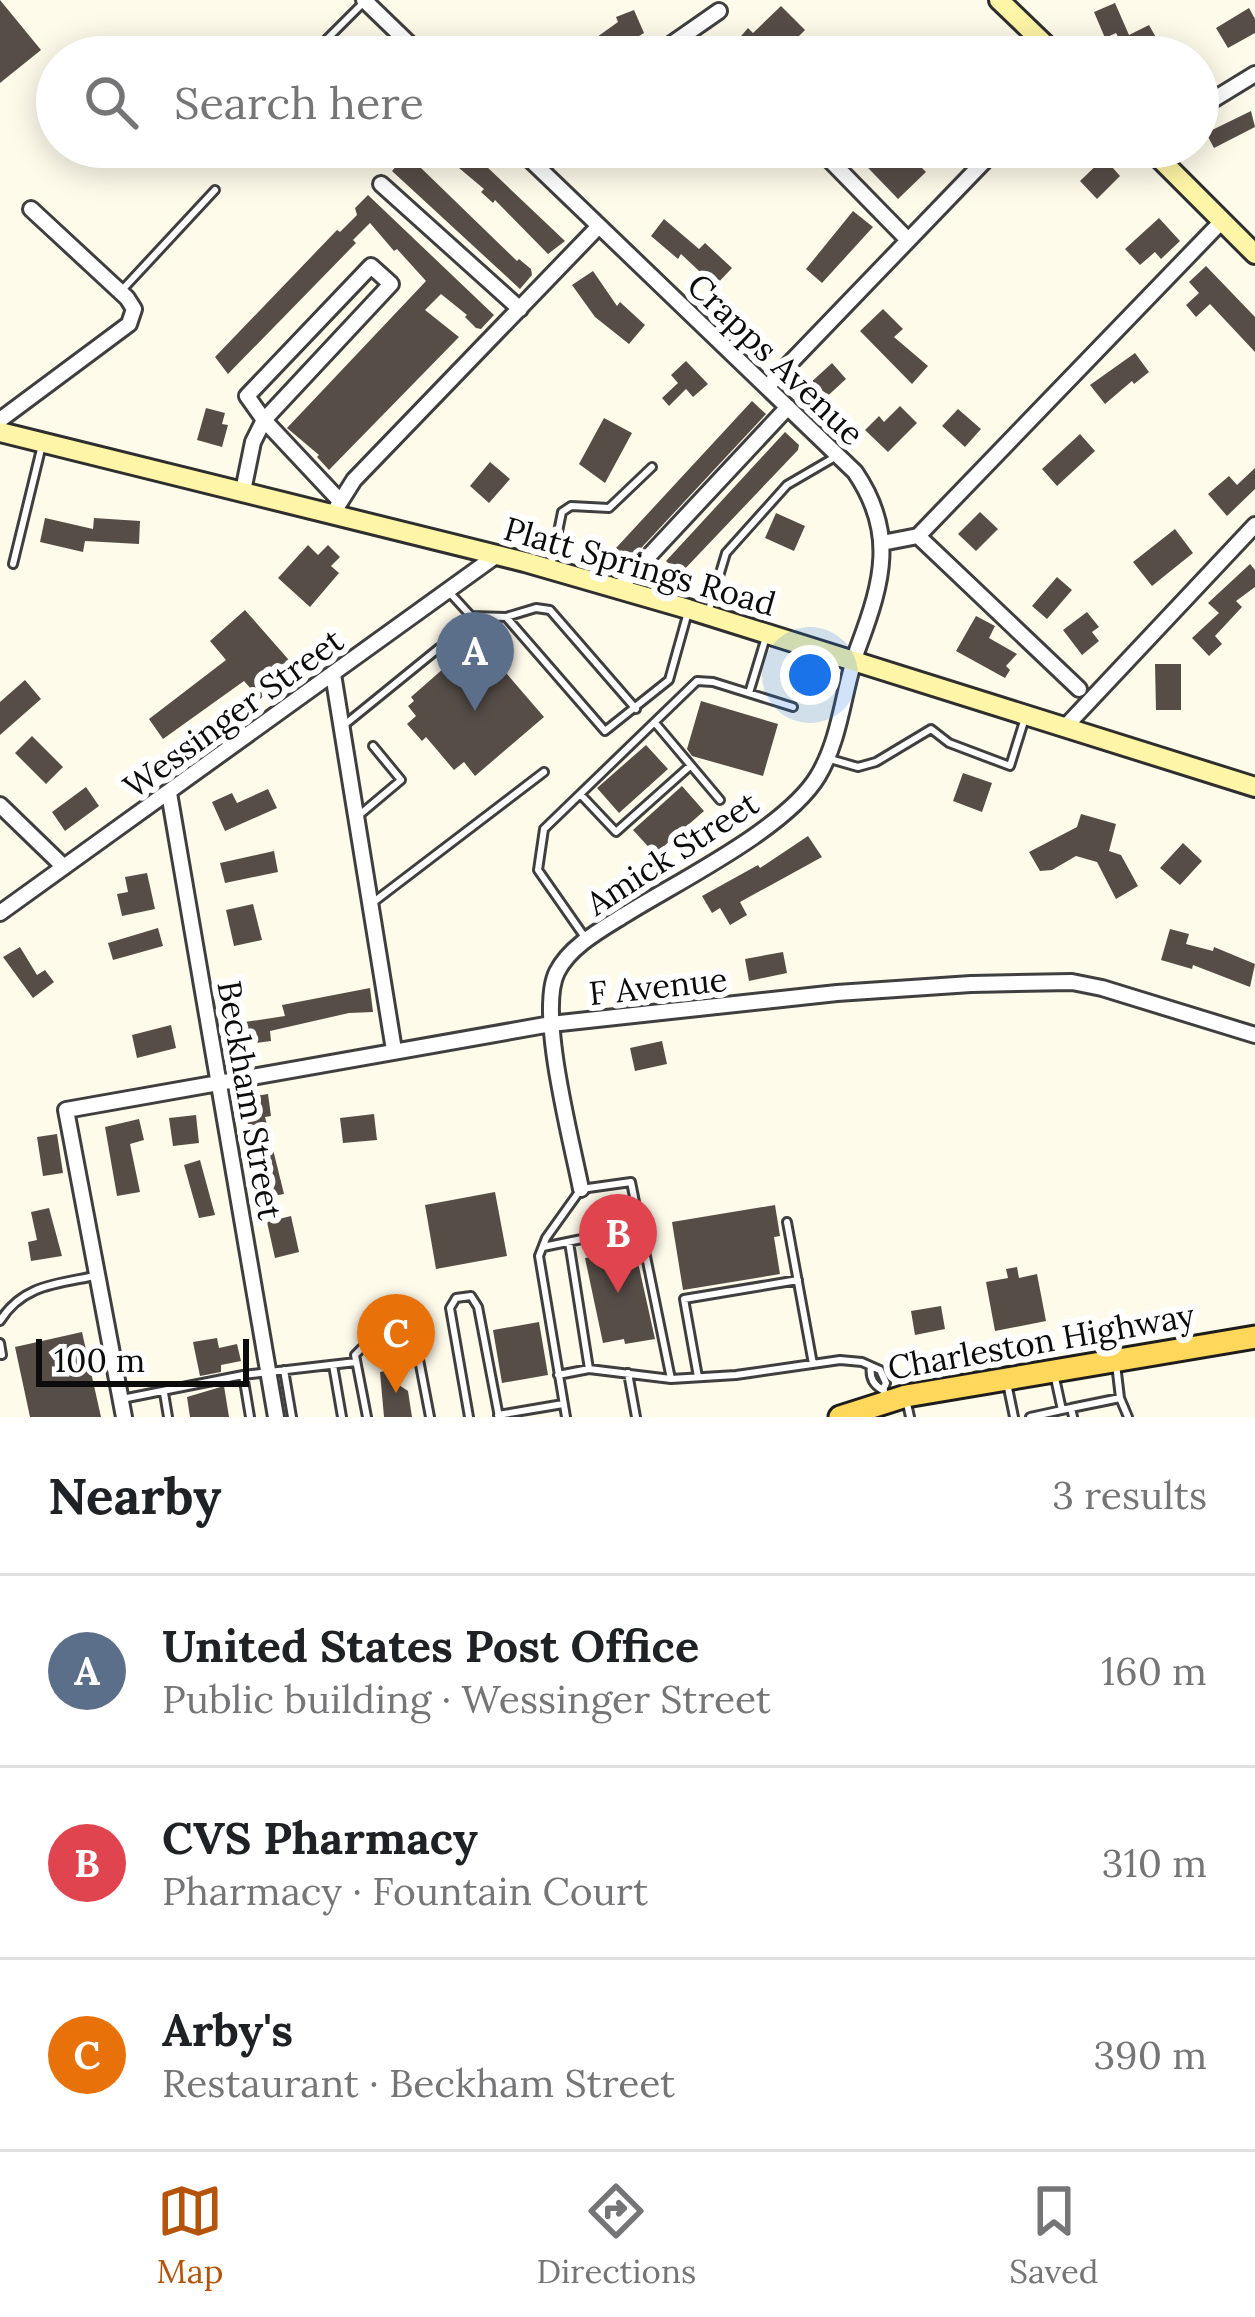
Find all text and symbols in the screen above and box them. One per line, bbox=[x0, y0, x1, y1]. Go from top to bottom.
search box bbox=[36, 36, 1219, 168]
icon: search bbox=[78, 69, 144, 135]
text: Search here bbox=[174, 74, 424, 131]
street label: Crapps Avenue bbox=[679, 264, 873, 454]
street label: Platt Springs Road bbox=[499, 507, 781, 625]
pin: A bbox=[436, 612, 514, 711]
street label: Wessinger Street bbox=[115, 619, 351, 807]
your location bbox=[780, 645, 840, 705]
street label: Amick Street bbox=[577, 782, 766, 925]
street label: F Avenue bbox=[587, 958, 729, 1014]
street label: Beckham Street bbox=[208, 977, 292, 1223]
pin: B bbox=[579, 1194, 657, 1293]
street label: Charleston Highway bbox=[884, 1293, 1198, 1389]
pin: C bbox=[357, 1294, 435, 1393]
scale bar bbox=[36, 1333, 249, 1386]
text: 100 m bbox=[54, 1339, 145, 1381]
text: Nearby bbox=[48, 1463, 221, 1528]
text: 3 results bbox=[1052, 1470, 1207, 1520]
text: United States Post Office bbox=[162, 1617, 699, 1674]
text: A bbox=[74, 1646, 100, 1696]
text: 160 m bbox=[1101, 1646, 1207, 1696]
text: Public building · Wessinger Street bbox=[162, 1674, 771, 1724]
text: CVS Pharmacy bbox=[162, 1809, 478, 1866]
text: B bbox=[74, 1838, 100, 1888]
text: 310 m bbox=[1102, 1838, 1207, 1888]
text: Pharmacy · Fountain Court bbox=[162, 1866, 648, 1916]
text: Arby's bbox=[162, 2001, 293, 2058]
text: C bbox=[74, 2030, 100, 2080]
text: 390 m bbox=[1093, 2030, 1207, 2080]
text: Restaurant · Beckham Street bbox=[162, 2058, 675, 2108]
tab: Map bbox=[156, 2178, 224, 2292]
tab: Directions bbox=[537, 2178, 696, 2292]
tab: Saved bbox=[1009, 2178, 1098, 2292]

